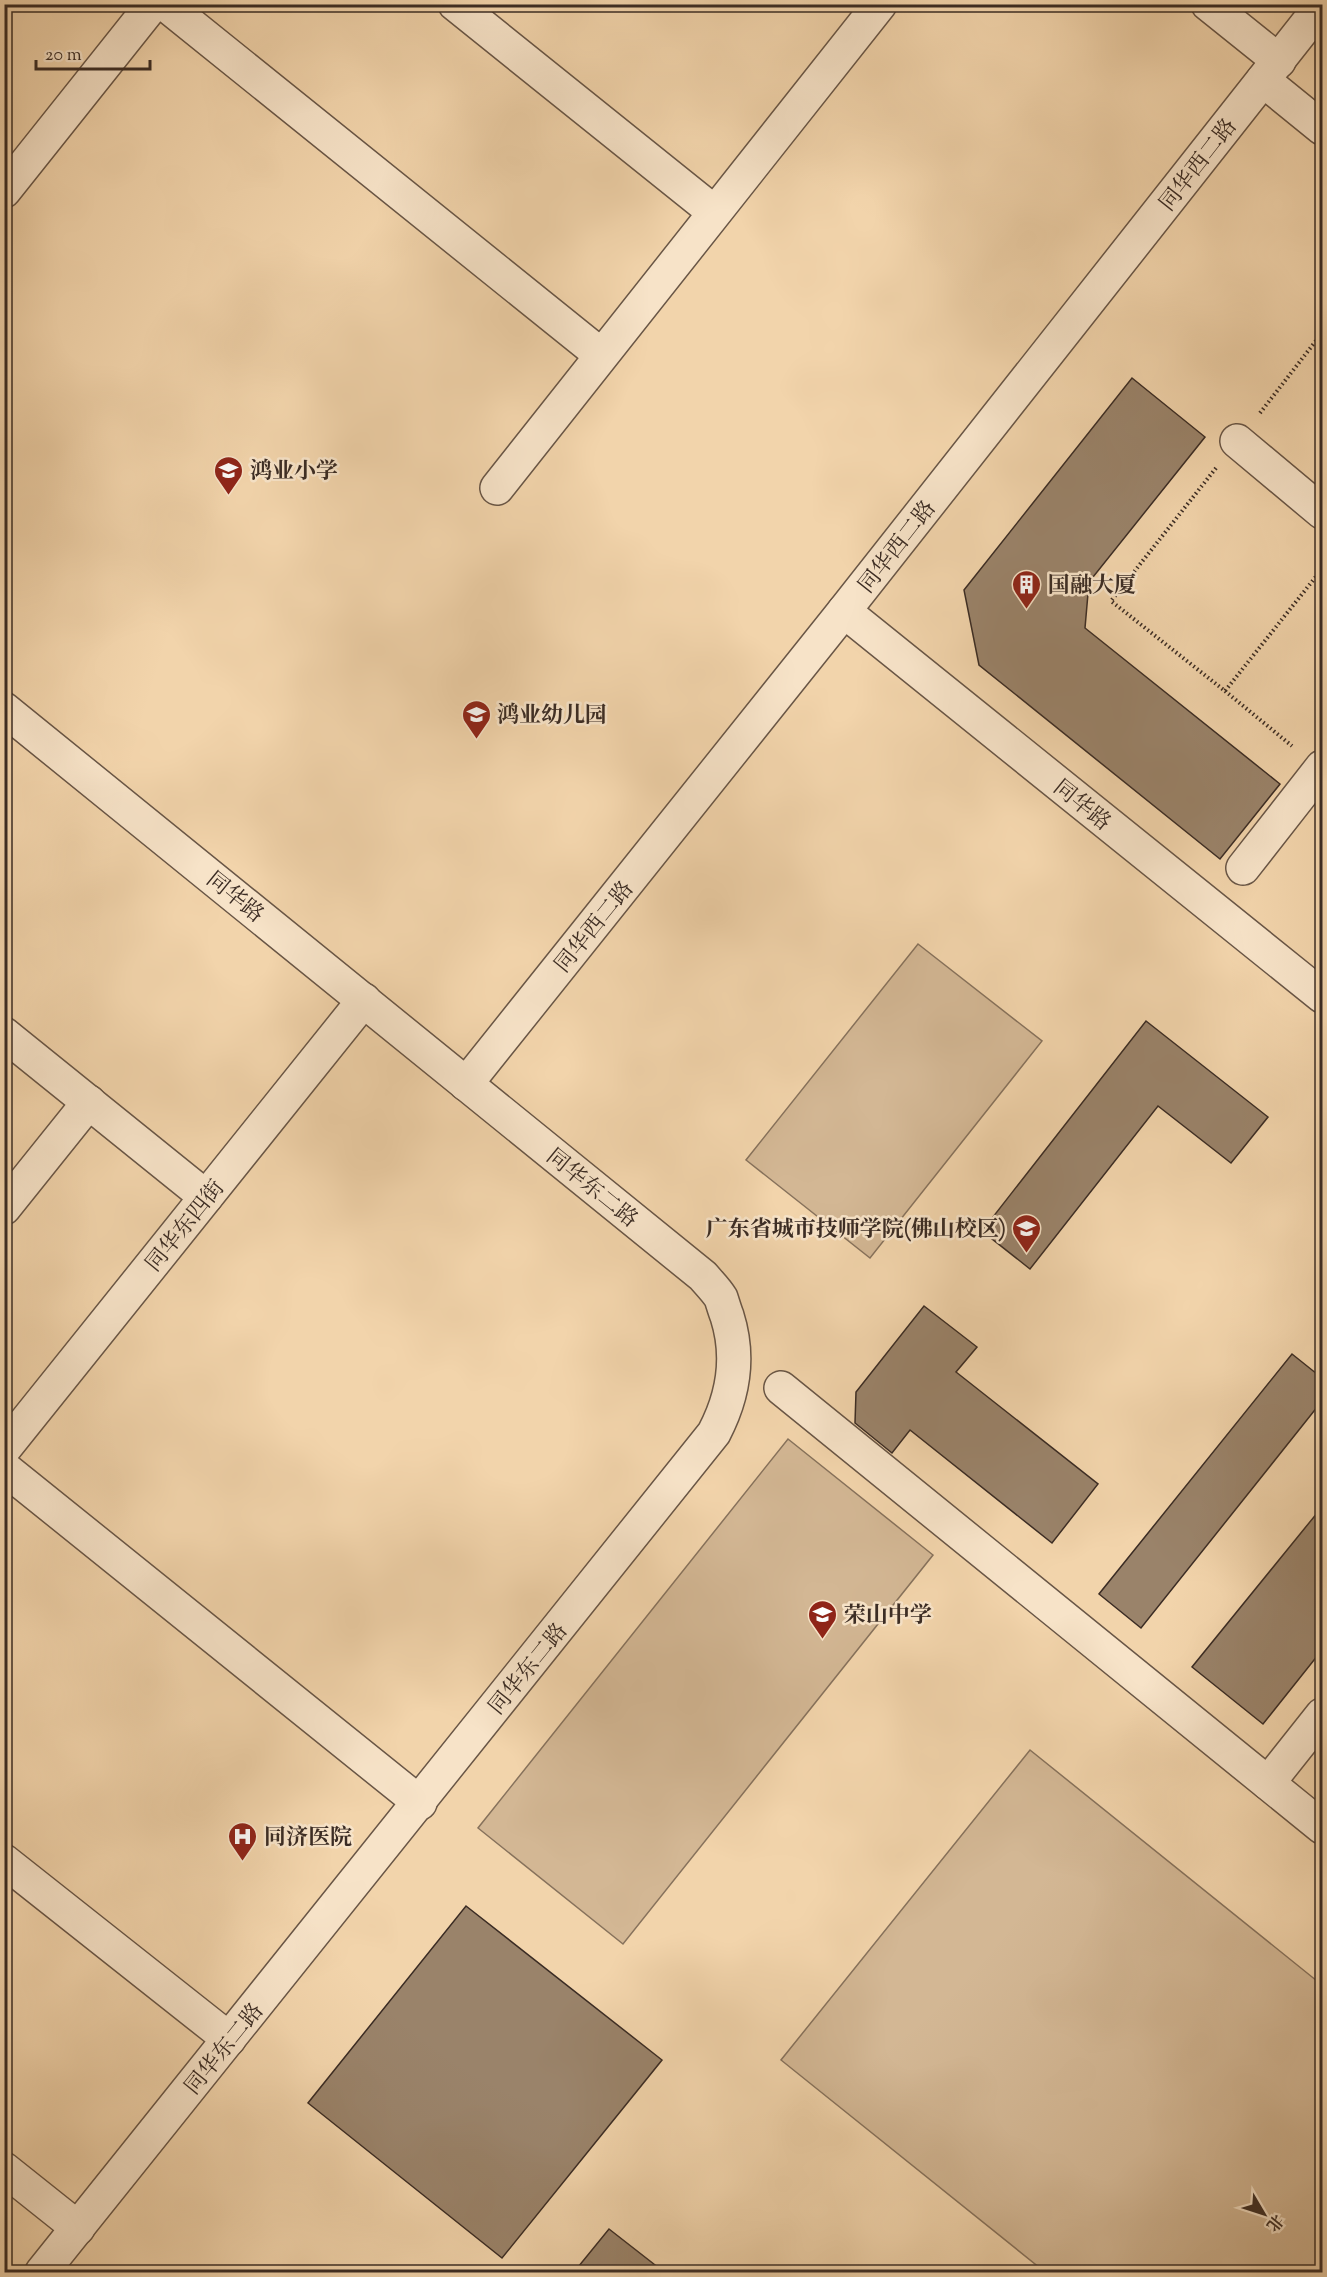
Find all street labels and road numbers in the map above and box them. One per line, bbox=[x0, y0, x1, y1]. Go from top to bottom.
street label: 同华西二路 bbox=[1153, 113, 1246, 219]
street label: 同华西二路 bbox=[852, 495, 945, 601]
street label: 同华路 bbox=[1045, 773, 1117, 840]
street label: 同华路 bbox=[198, 865, 270, 932]
street label: 同华西二路 bbox=[548, 875, 642, 981]
street label: 同华东二路 bbox=[538, 1142, 644, 1236]
street label: 同华东四街 bbox=[139, 1174, 233, 1280]
street label: 同华东二路 bbox=[482, 1617, 576, 1723]
street label: 同华东二路 bbox=[178, 1997, 272, 2103]

